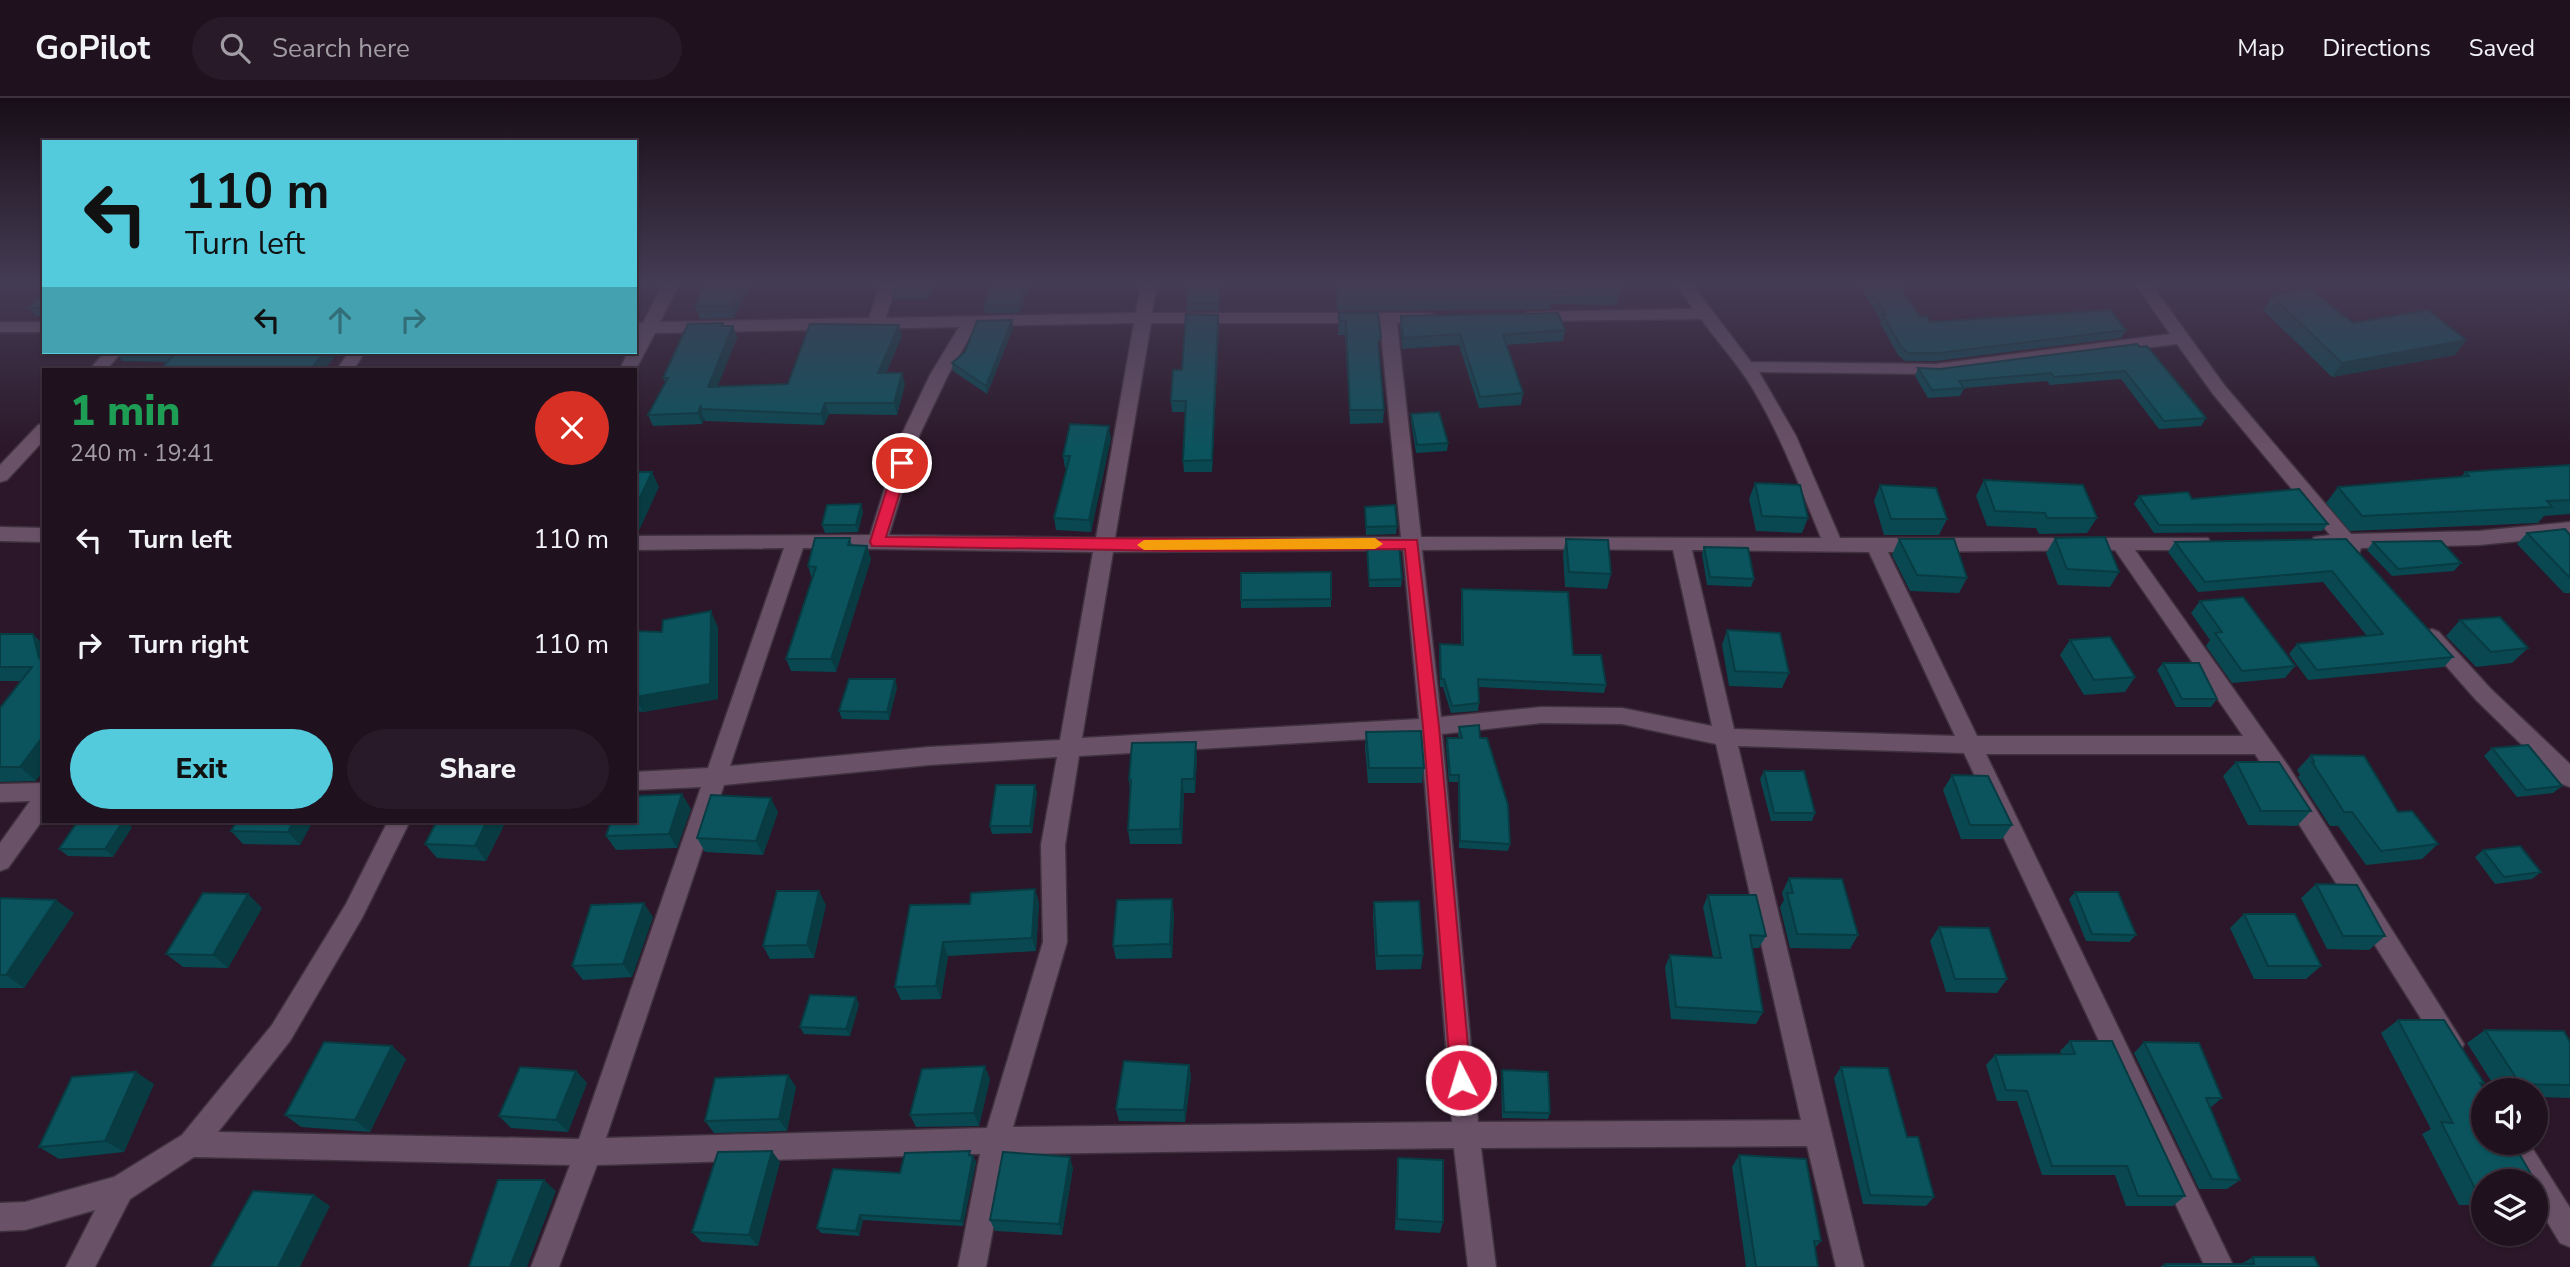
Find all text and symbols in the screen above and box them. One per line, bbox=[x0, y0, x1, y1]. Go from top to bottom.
search box bbox=[192, 17, 682, 80]
text: GoPilot bbox=[35, 26, 150, 71]
icon: search bbox=[216, 29, 254, 67]
text: Search here bbox=[272, 31, 410, 66]
text: Map bbox=[2237, 32, 2284, 64]
text: Directions bbox=[2322, 32, 2431, 64]
text: Saved bbox=[2469, 32, 2535, 64]
text: 110 m bbox=[185, 158, 329, 225]
icon: left bbox=[70, 168, 161, 259]
text: Turn left bbox=[185, 222, 305, 265]
icon: left bbox=[248, 301, 286, 339]
icon: ahead bbox=[321, 301, 359, 339]
icon: right bbox=[394, 301, 432, 339]
text: 1 min bbox=[70, 383, 180, 440]
button: close bbox=[535, 391, 609, 465]
pin bbox=[872, 433, 932, 493]
text: 240 m · 19:41 bbox=[70, 438, 215, 469]
icon: arrive bbox=[883, 444, 921, 482]
icon: left bbox=[70, 521, 108, 559]
text: Turn left bbox=[129, 522, 232, 557]
text: 110 m bbox=[533, 522, 609, 557]
icon: right bbox=[70, 626, 108, 664]
text: Turn right bbox=[129, 627, 248, 662]
text: 110 m bbox=[533, 627, 609, 662]
button: Exit bbox=[70, 729, 333, 809]
button: Share bbox=[347, 729, 609, 809]
position arrow bbox=[1424, 1043, 1498, 1117]
map controls bbox=[2471, 1078, 2548, 1246]
button: sound bbox=[2471, 1078, 2548, 1155]
button: layers bbox=[2471, 1169, 2548, 1246]

